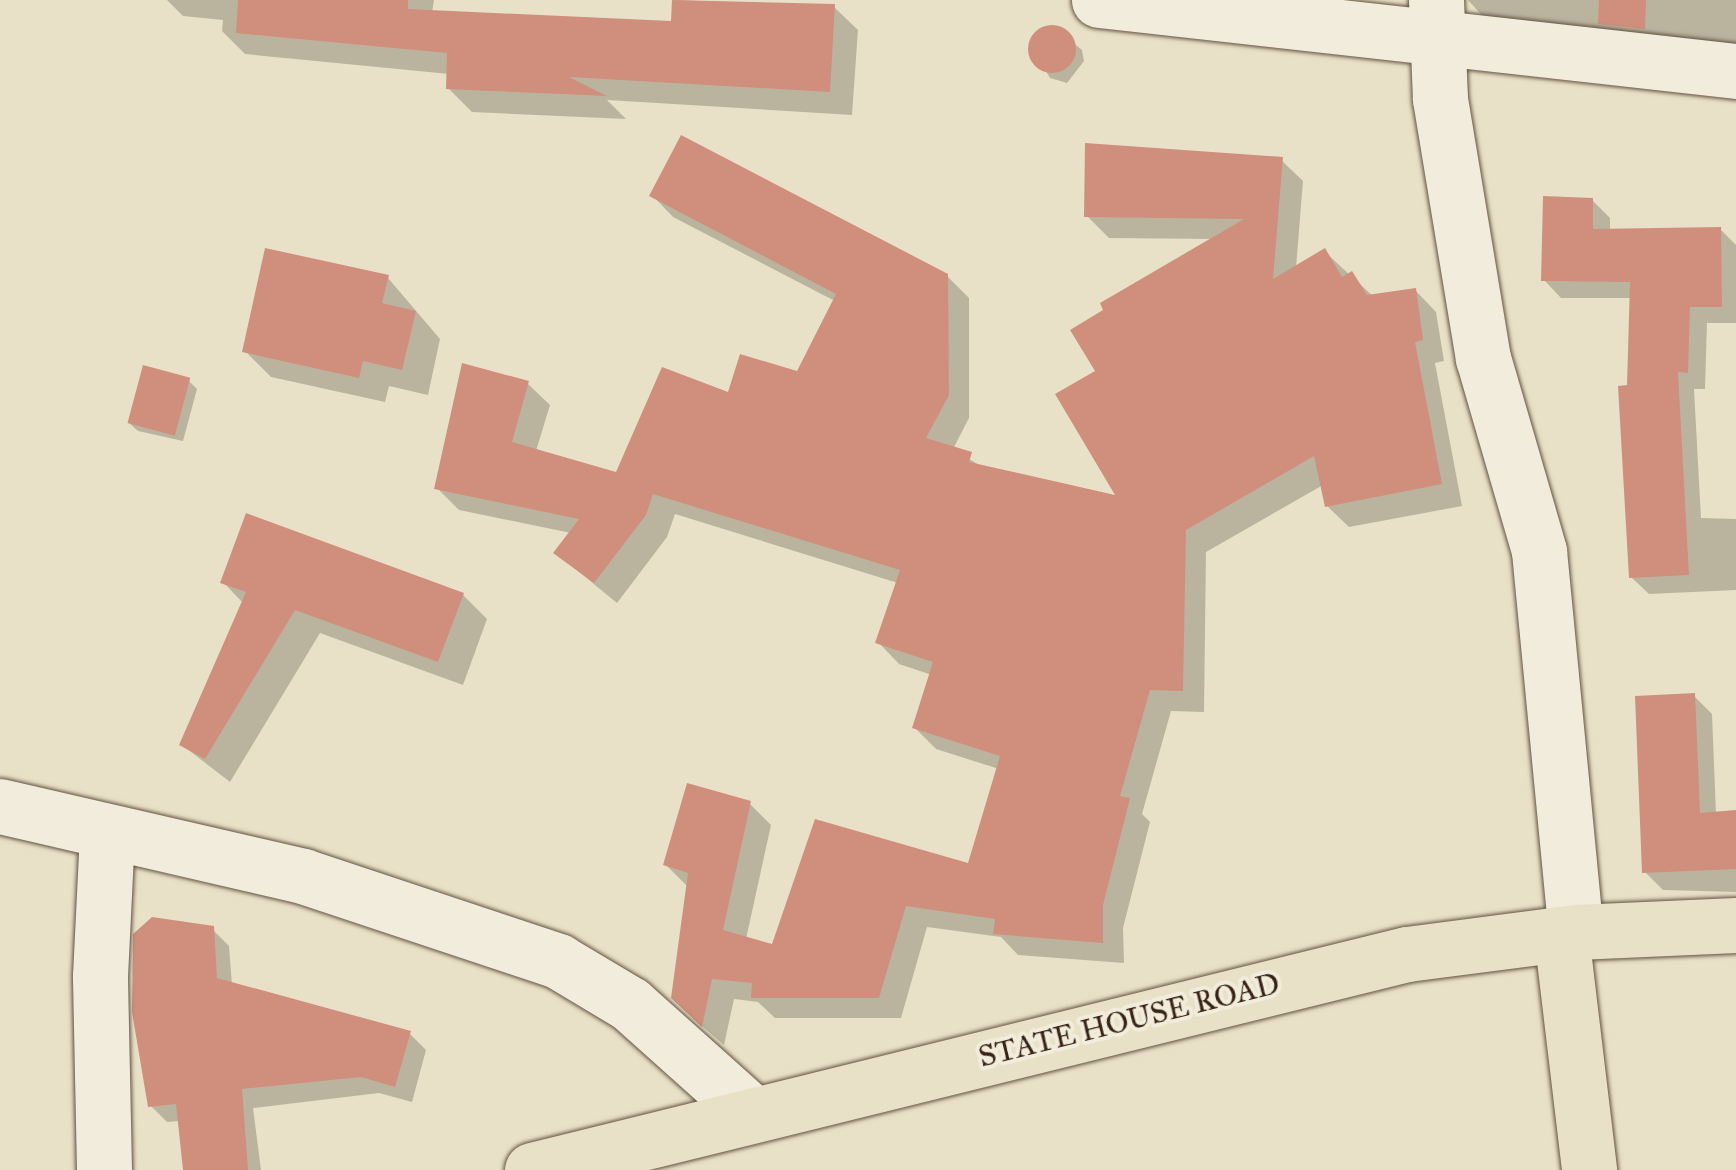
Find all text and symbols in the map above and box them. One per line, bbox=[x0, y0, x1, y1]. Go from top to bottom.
street label: STATE HOUSE ROAD bbox=[975, 965, 1283, 1075]

